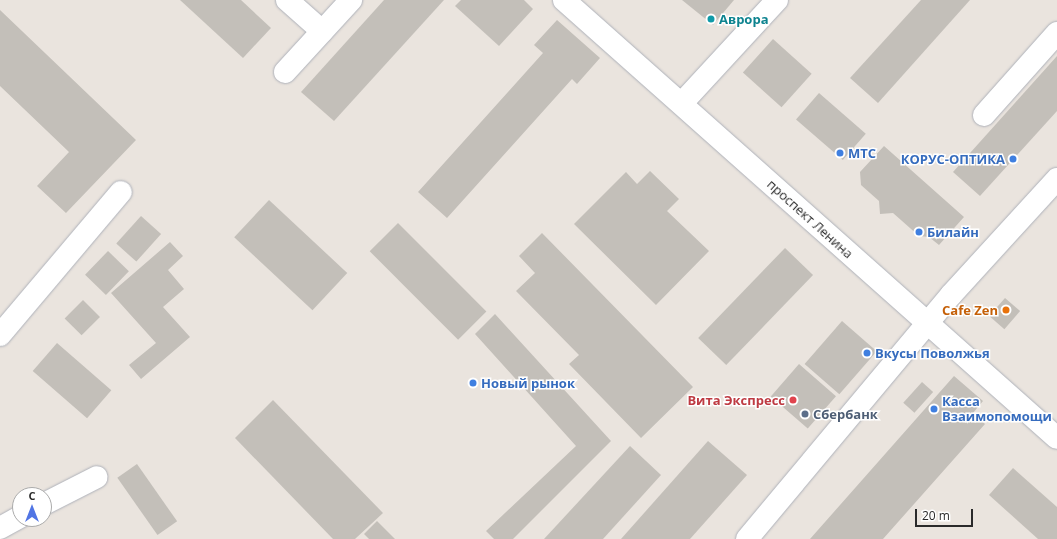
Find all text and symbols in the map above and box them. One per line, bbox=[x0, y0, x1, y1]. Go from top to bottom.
place label: Аврора bbox=[719, 11, 768, 27]
marker: Аврора bbox=[706, 14, 716, 24]
place label: МТС bbox=[848, 145, 876, 161]
marker: МТС bbox=[835, 148, 845, 158]
place label: КОРУС-ОПТИКА bbox=[901, 151, 1005, 167]
marker: КОРУС-ОПТИКА bbox=[1008, 154, 1018, 164]
street label: проспект Ленина bbox=[764, 176, 856, 262]
place label: Билайн bbox=[927, 224, 979, 240]
marker: Билайн bbox=[914, 227, 924, 237]
place label: Cafe Zen bbox=[942, 302, 998, 318]
marker: Cafe Zen bbox=[1001, 305, 1011, 315]
place label: Вкусы Поволжья bbox=[875, 345, 990, 361]
marker: Вкусы Поволжья bbox=[862, 348, 872, 358]
place label: Новый рынок bbox=[481, 375, 575, 391]
marker: Новый рынок bbox=[468, 378, 478, 388]
place label: Вита Экспресс bbox=[687, 392, 785, 408]
place label: Касса Взаимопомощи bbox=[942, 394, 1052, 425]
marker: Вита Экспресс bbox=[788, 395, 798, 405]
marker: Касса Взаимопомощи bbox=[929, 404, 939, 414]
place label: Сбербанк bbox=[813, 406, 878, 422]
marker: Сбербанк bbox=[800, 409, 810, 419]
north arrow bbox=[12, 487, 52, 527]
text: С bbox=[28, 488, 36, 503]
scale bar bbox=[917, 501, 975, 527]
text: 20 m bbox=[922, 507, 950, 524]

